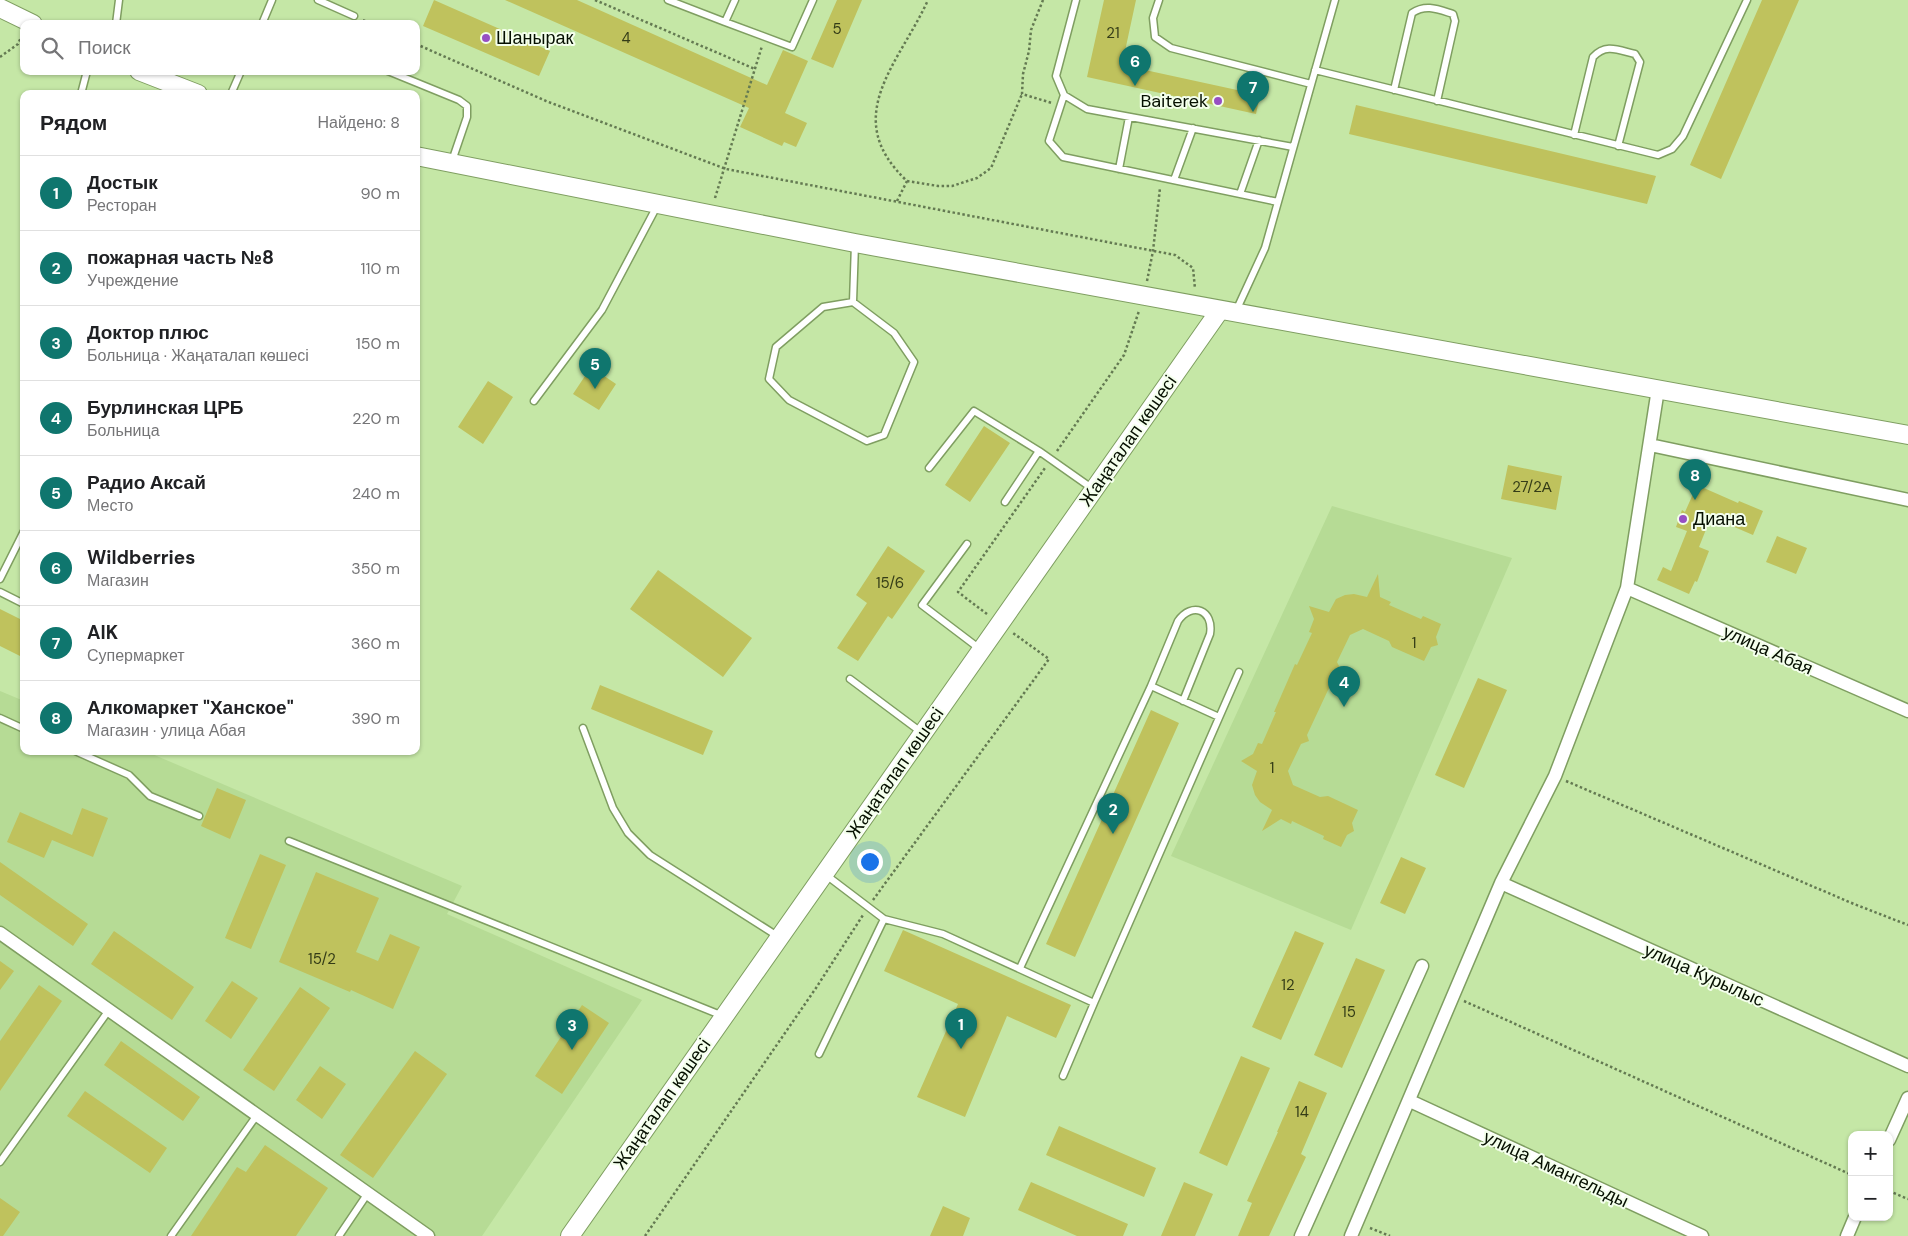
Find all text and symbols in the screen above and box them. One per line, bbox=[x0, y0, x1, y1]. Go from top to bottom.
house number: 5 bbox=[832, 19, 842, 39]
search box bbox=[20, 20, 420, 75]
house number: 21 bbox=[1106, 23, 1120, 43]
place label: Шанырак bbox=[496, 26, 573, 50]
house number: 4 bbox=[621, 28, 631, 48]
marker: Шанырак bbox=[480, 32, 492, 44]
icon: search bbox=[38, 34, 66, 62]
text: Поиск bbox=[78, 35, 131, 60]
pin: 6 bbox=[1119, 45, 1151, 86]
pin: 7 bbox=[1237, 71, 1269, 112]
place label: Baiterek bbox=[1140, 89, 1208, 113]
marker: Baiterek bbox=[1212, 95, 1224, 107]
text: Рядом bbox=[40, 109, 107, 137]
text: Найдено: 8 bbox=[317, 112, 400, 133]
text: Достык bbox=[87, 170, 158, 195]
text: 1 bbox=[53, 183, 59, 204]
text: 90 m bbox=[360, 183, 400, 204]
text: Ресторан bbox=[87, 195, 157, 216]
text: пожарная часть №8 bbox=[87, 245, 274, 270]
text: 2 bbox=[51, 258, 61, 279]
text: 110 m bbox=[361, 258, 400, 279]
text: Учреждение bbox=[87, 270, 179, 291]
text: Доктор плюс bbox=[87, 320, 209, 345]
text: 3 bbox=[51, 333, 61, 354]
text: 150 m bbox=[356, 333, 400, 354]
text: Больница · Жаңаталап көшесі bbox=[87, 345, 309, 366]
pin: 5 bbox=[579, 348, 611, 389]
street label: Жаңаталап көшесі bbox=[1074, 371, 1182, 511]
text: Бурлинская ЦРБ bbox=[87, 395, 243, 420]
text: 4 bbox=[51, 408, 61, 429]
text: 220 m bbox=[352, 408, 400, 429]
text: Больница bbox=[87, 420, 160, 441]
pin: 8 bbox=[1679, 459, 1711, 500]
text: Радио Аксай bbox=[87, 470, 206, 495]
house number: 27/2А bbox=[1512, 477, 1552, 497]
text: 5 bbox=[51, 483, 61, 504]
text: 240 m bbox=[352, 483, 400, 504]
text: Место bbox=[87, 495, 133, 516]
place label: Диана bbox=[1693, 507, 1746, 531]
marker: Диана bbox=[1677, 513, 1689, 525]
text: Wildberries bbox=[87, 545, 195, 570]
text: 6 bbox=[51, 558, 61, 579]
text: 350 m bbox=[351, 558, 400, 579]
text: Магазин bbox=[87, 570, 149, 591]
house number: 15/6 bbox=[876, 573, 904, 593]
text: AIK bbox=[87, 620, 118, 645]
street label: улица Абая bbox=[1719, 620, 1817, 680]
text: 7 bbox=[52, 633, 60, 654]
text: 360 m bbox=[351, 633, 400, 654]
house number: 1 bbox=[1412, 633, 1416, 653]
text: Супермаркет bbox=[87, 645, 185, 666]
pin: 4 bbox=[1328, 666, 1360, 707]
text: Алкомаркет "Ханское" bbox=[87, 695, 294, 720]
street label: Жаңаталап көшесі bbox=[841, 703, 949, 843]
text: 8 bbox=[51, 708, 61, 729]
text: 390 m bbox=[352, 708, 400, 729]
text: Магазин · улица Абая bbox=[87, 720, 246, 741]
house number: 1 bbox=[1270, 758, 1274, 778]
pin: 2 bbox=[1097, 793, 1129, 834]
your location bbox=[857, 849, 883, 875]
street label: улица Курылыс bbox=[1640, 938, 1768, 1012]
house number: 15/2 bbox=[308, 949, 336, 969]
house number: 12 bbox=[1281, 975, 1295, 995]
house number: 15 bbox=[1342, 1002, 1356, 1022]
pin: 1 bbox=[945, 1008, 977, 1049]
pin: 3 bbox=[556, 1009, 588, 1050]
street label: Жаңаталап көшесі bbox=[608, 1034, 716, 1174]
house number: 14 bbox=[1295, 1102, 1309, 1122]
street label: улица Амангельды bbox=[1480, 1125, 1632, 1213]
map controls bbox=[1848, 1131, 1893, 1221]
button: + bbox=[1848, 1131, 1893, 1176]
button: − bbox=[1848, 1176, 1893, 1221]

